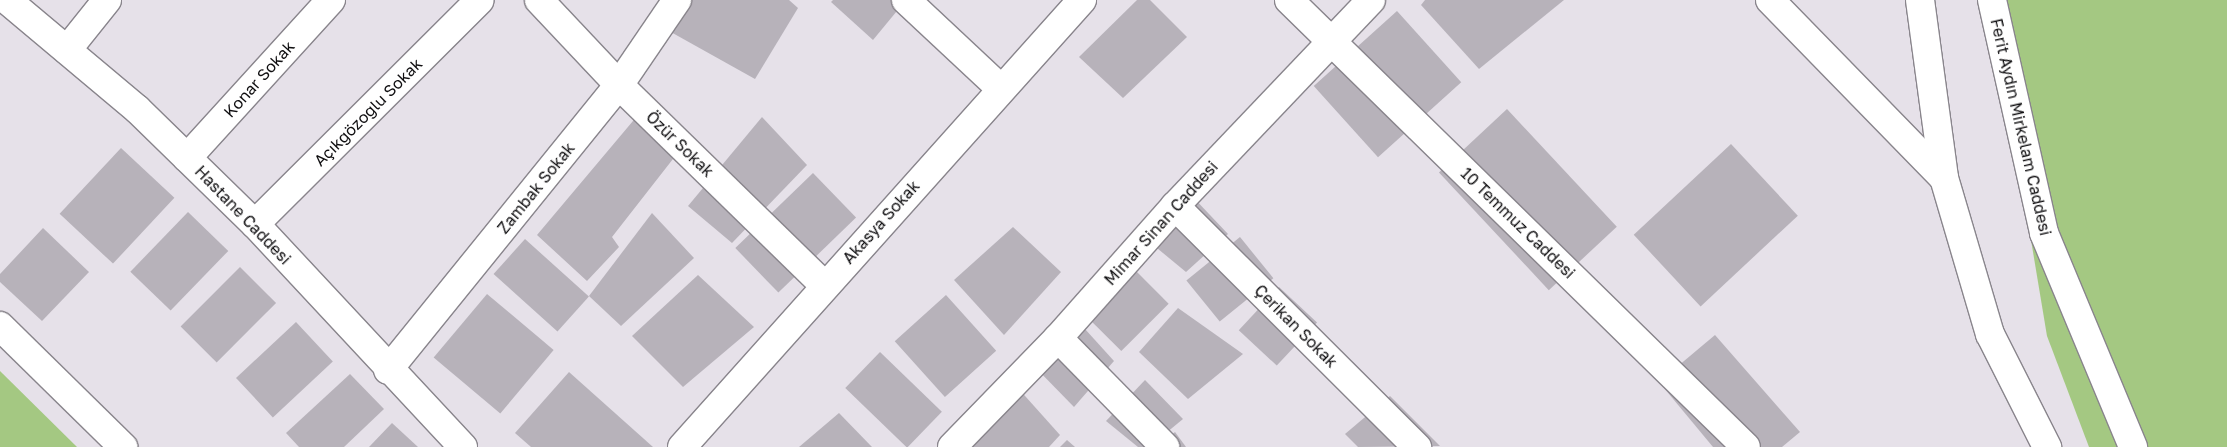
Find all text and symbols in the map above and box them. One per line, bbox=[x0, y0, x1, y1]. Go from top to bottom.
street label: Ferit Aydın Mirkelam Caddesi bbox=[1987, 17, 2055, 237]
street label: Konar Sokak bbox=[220, 37, 298, 121]
street label: Açıkgözoğlu Sokak bbox=[310, 54, 426, 170]
street label: Özür Sokak bbox=[642, 107, 718, 181]
street label: Zambak Sokak bbox=[493, 139, 579, 237]
street label: Mimar Sinan Caddesi bbox=[1100, 157, 1222, 289]
street label: Hastane Caddesi bbox=[191, 162, 295, 268]
street label: 10 Temmuz Caddesi bbox=[1457, 164, 1579, 282]
street label: Akasya Sokak bbox=[839, 176, 923, 268]
street label: Çerikan Sokak bbox=[1251, 281, 1341, 371]

